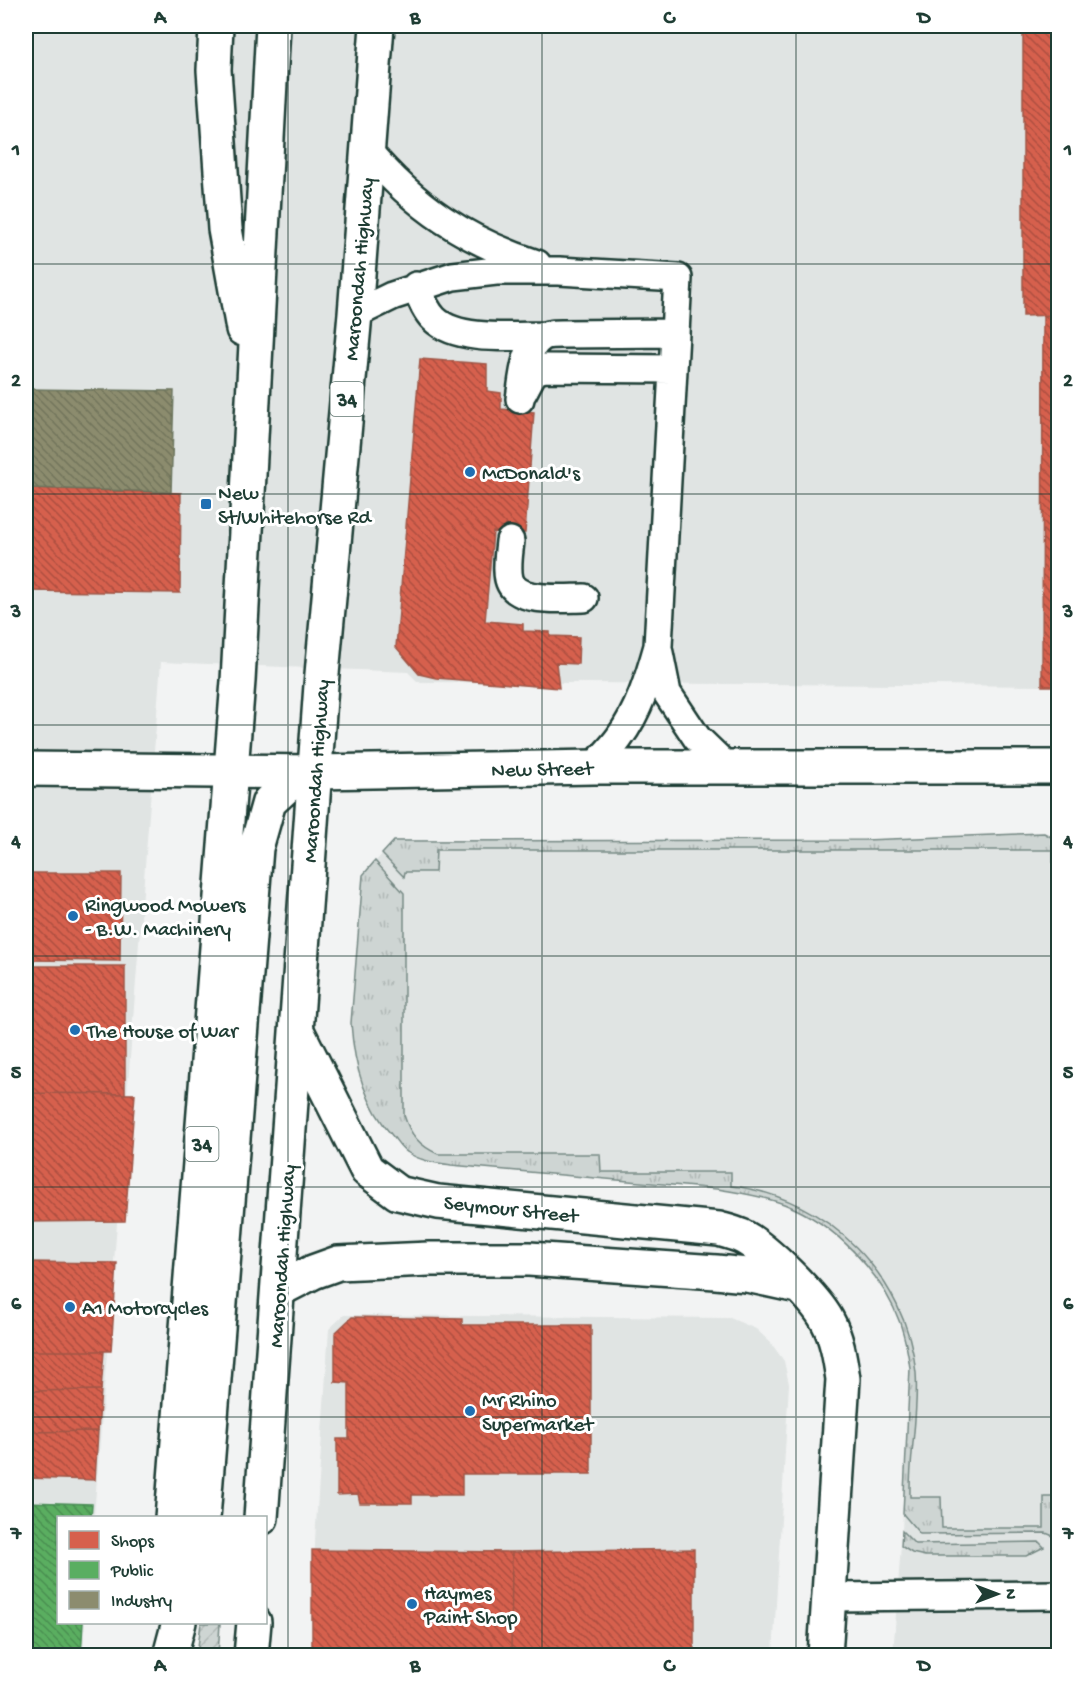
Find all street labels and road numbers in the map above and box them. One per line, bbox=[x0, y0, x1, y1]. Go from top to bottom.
street label: Maroondah Highway bbox=[341, 177, 382, 362]
road number: 34 bbox=[330, 382, 364, 416]
street label: Maroondah Highway bbox=[300, 679, 337, 864]
street label: New Street bbox=[491, 758, 596, 785]
road number: 34 bbox=[186, 1127, 218, 1161]
street label: Maroondah Highway bbox=[266, 1164, 303, 1349]
street label: Seymour Street bbox=[442, 1192, 581, 1231]

